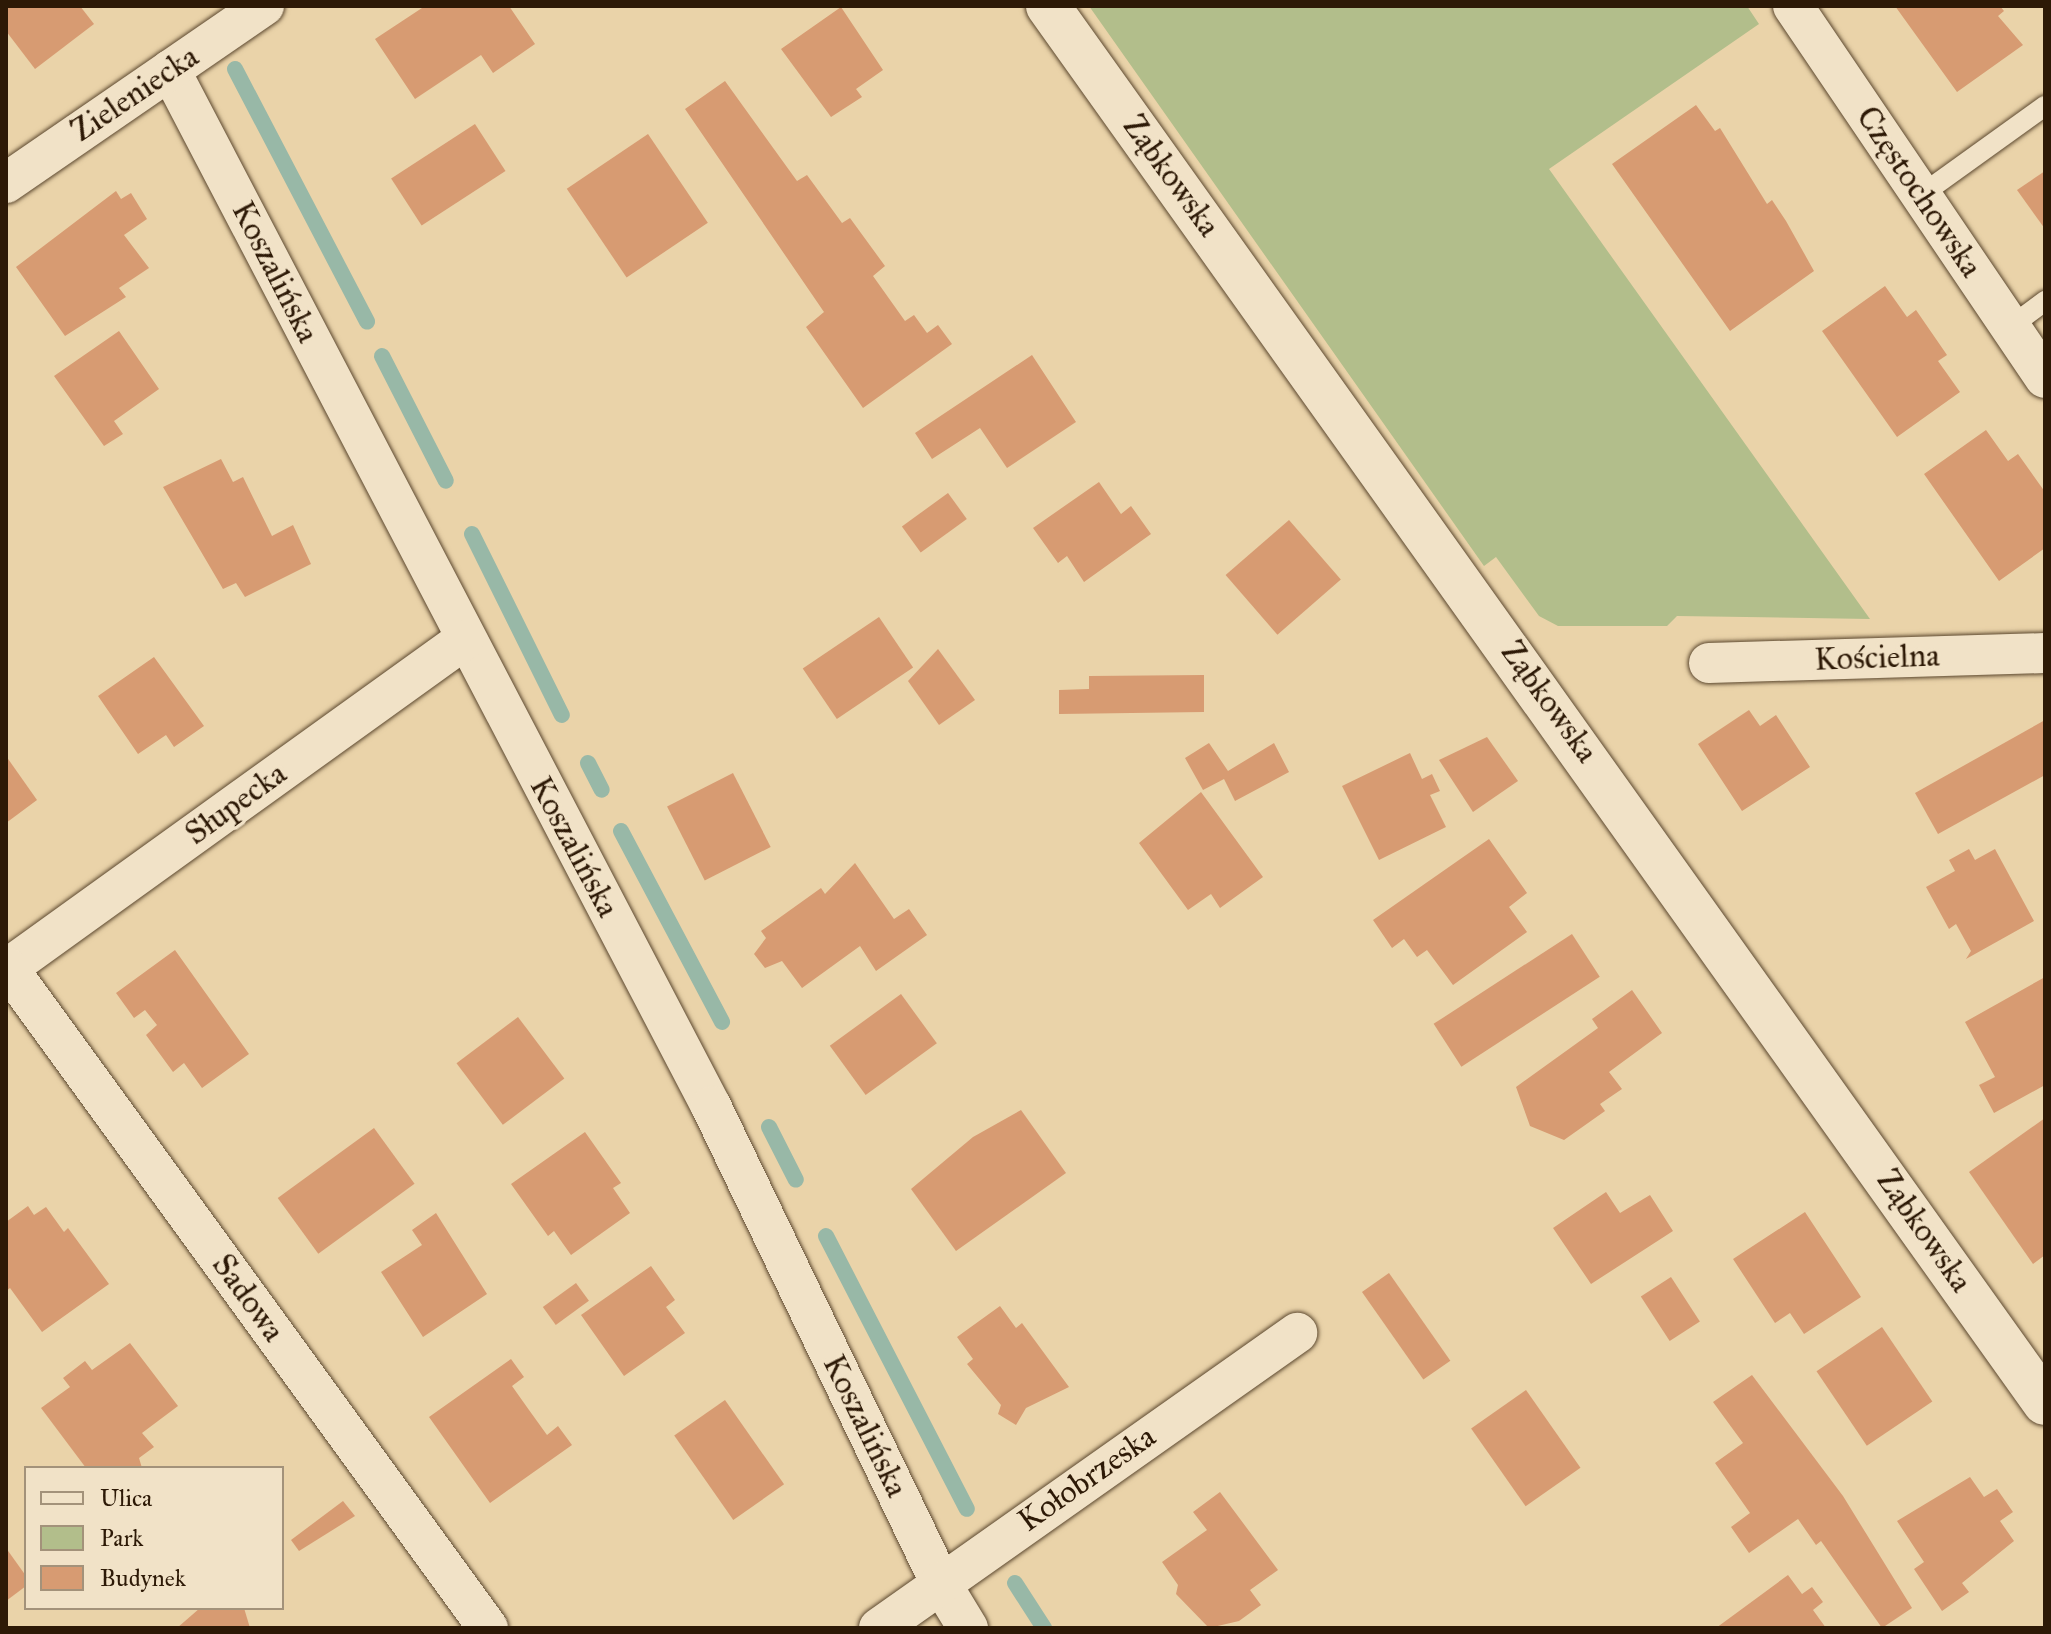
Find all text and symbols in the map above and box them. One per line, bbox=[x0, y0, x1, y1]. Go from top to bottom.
street label: Zieleniecka bbox=[64, 38, 206, 150]
street label: Częstochowska bbox=[1848, 99, 1990, 285]
street label: Ząbkowska bbox=[1114, 108, 1228, 244]
street label: Koszalińska bbox=[223, 195, 327, 349]
street label: Ząbkowska bbox=[1492, 634, 1606, 770]
street label: Kościelna bbox=[1814, 637, 1940, 679]
street label: Słupecka bbox=[178, 755, 294, 853]
street label: Koszalińska bbox=[521, 770, 627, 924]
street label: Ząbkowska bbox=[1868, 1162, 1980, 1300]
street label: Sadowa bbox=[203, 1247, 293, 1349]
street label: Koszalińska bbox=[814, 1349, 916, 1503]
street label: Kołobrzeska bbox=[1011, 1418, 1163, 1540]
legend bbox=[24, 1466, 284, 1610]
text: Ulica bbox=[100, 1483, 152, 1513]
text: Park bbox=[100, 1523, 143, 1553]
text: Budynek bbox=[100, 1563, 186, 1593]

